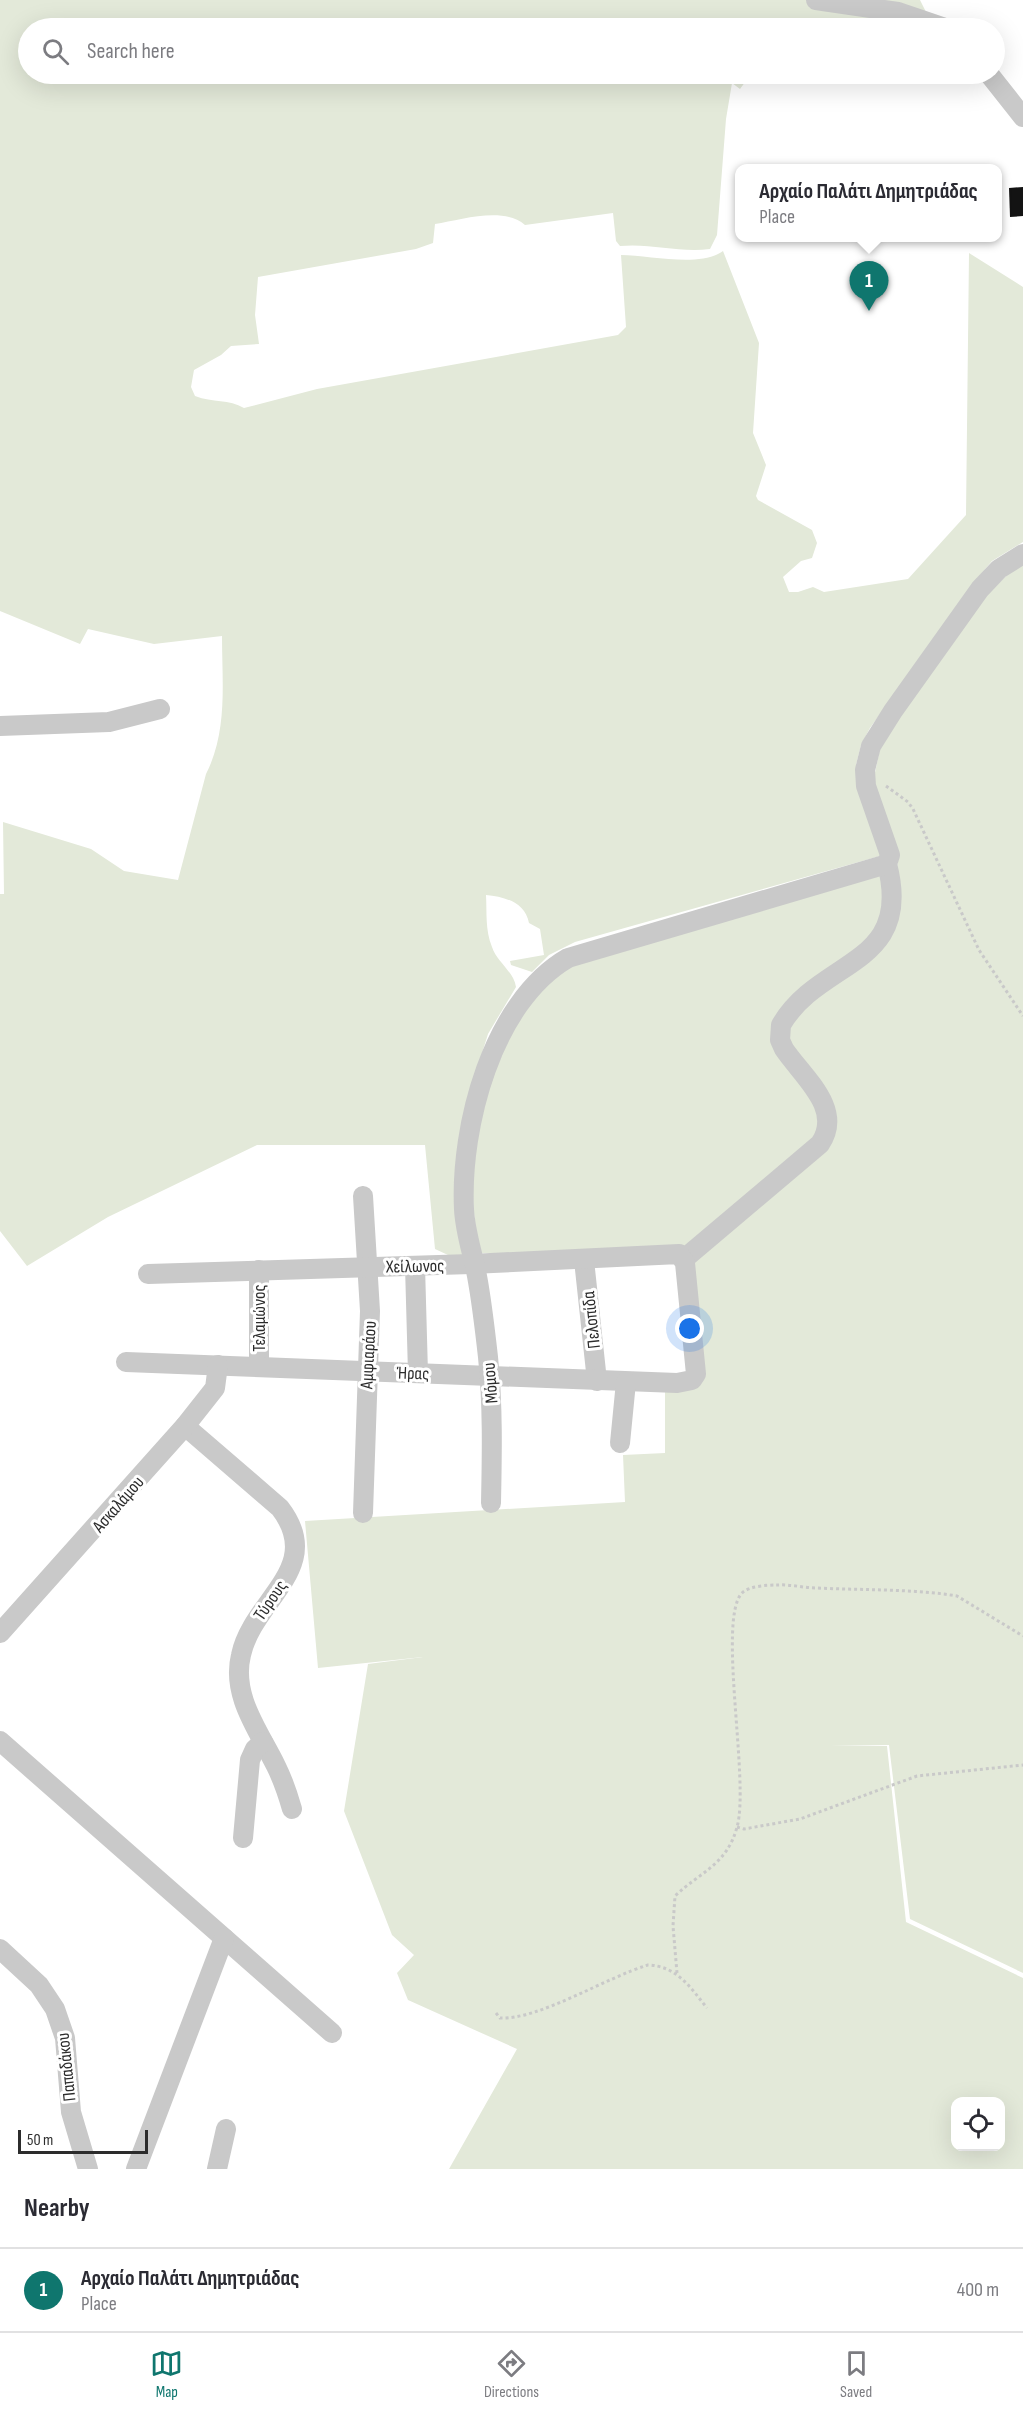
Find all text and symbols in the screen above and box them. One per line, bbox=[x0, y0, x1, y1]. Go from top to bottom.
search box bbox=[18, 18, 1005, 84]
icon: search bbox=[39, 35, 72, 68]
text: Search here bbox=[87, 38, 174, 65]
popup bbox=[735, 164, 1002, 242]
text: Αρχαίο Παλάτι Δημητριάδας bbox=[759, 178, 978, 205]
text: Place bbox=[759, 205, 795, 229]
pin: 1 bbox=[850, 262, 888, 311]
street label: Χείλωνος bbox=[385, 1255, 444, 1278]
street label: Τελαμώνος bbox=[249, 1284, 270, 1352]
street label: Πελοπίδα bbox=[578, 1290, 605, 1350]
your location bbox=[675, 1314, 704, 1343]
street label: Αμφιαράου bbox=[356, 1320, 381, 1391]
street label: Ήρας bbox=[395, 1362, 430, 1385]
street label: Μόμου bbox=[479, 1362, 502, 1404]
street label: Ασκαλάμου bbox=[88, 1472, 148, 1538]
street label: Τύρους bbox=[249, 1576, 291, 1625]
street label: Παπαδάκου bbox=[52, 2032, 81, 2102]
map controls bbox=[951, 2097, 1005, 2151]
button: locate bbox=[951, 2097, 1005, 2151]
scale bar bbox=[18, 2127, 148, 2154]
text: 50 m bbox=[27, 2131, 53, 2150]
text: Nearby bbox=[24, 2193, 90, 2224]
text: Αρχαίο Παλάτι Δημητριάδας bbox=[81, 2265, 299, 2292]
text: 1 bbox=[40, 2278, 47, 2302]
text: 400 m bbox=[957, 2278, 999, 2302]
text: Place bbox=[81, 2292, 117, 2316]
tab: Map bbox=[150, 2347, 183, 2402]
tab: Directions bbox=[484, 2347, 539, 2402]
tab: Saved bbox=[840, 2347, 873, 2402]

